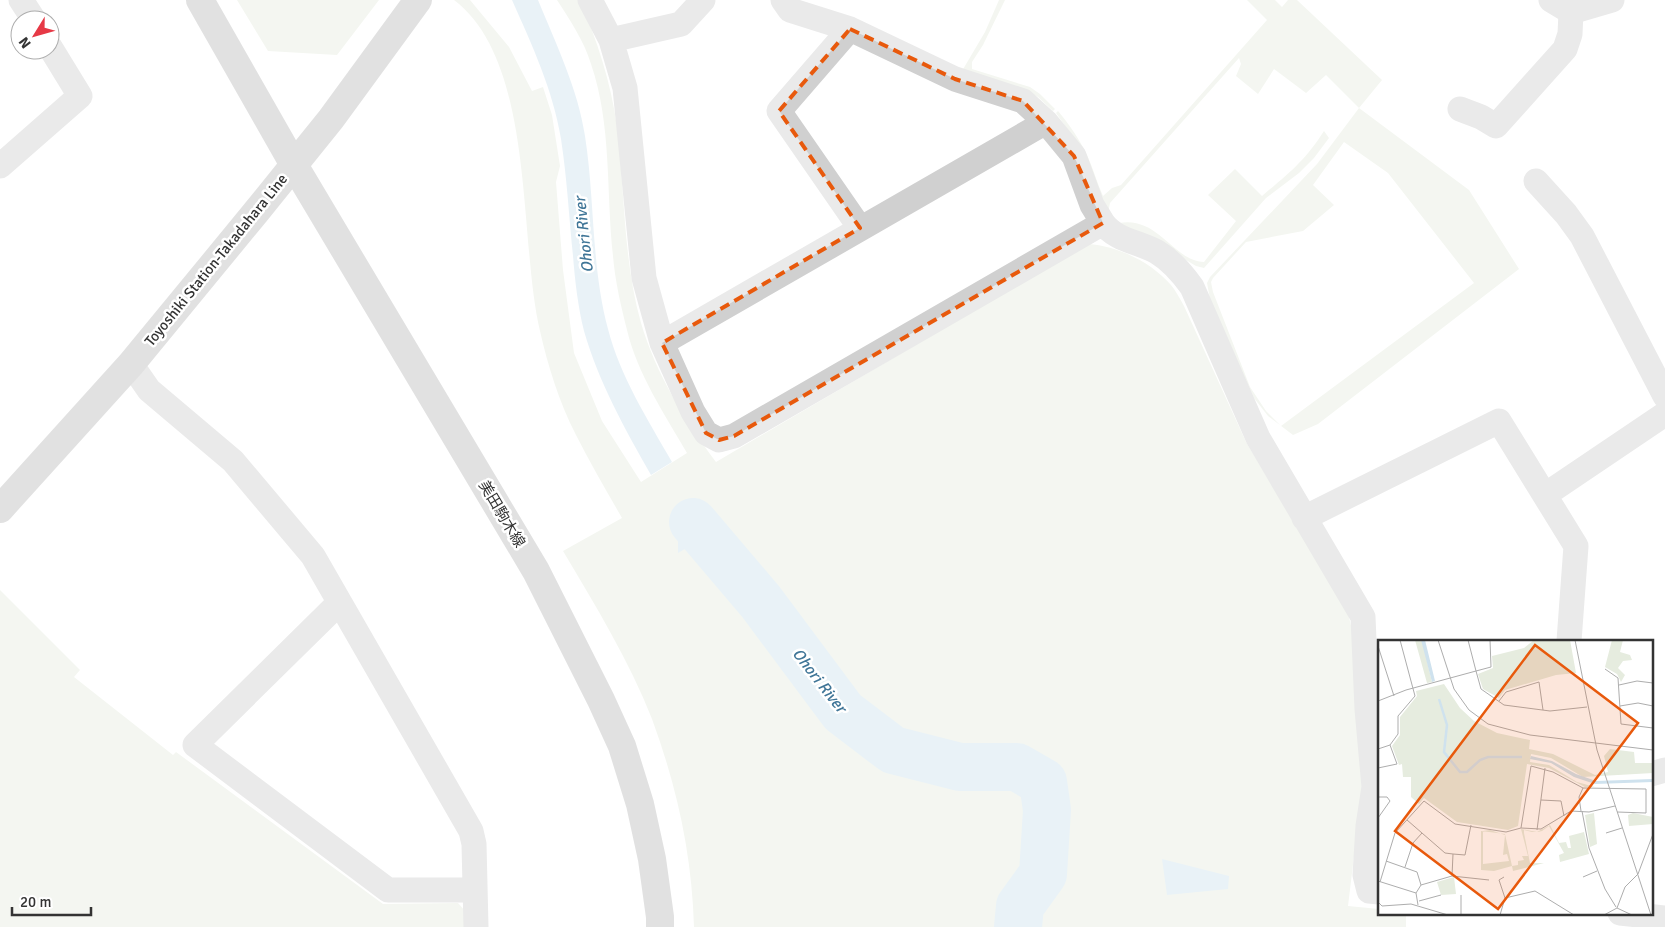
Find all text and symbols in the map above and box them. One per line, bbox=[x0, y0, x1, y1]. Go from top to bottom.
north arrow bbox=[10, 10, 60, 60]
text: N bbox=[15, 34, 35, 52]
street label: Toyoshiki Station-Takadahara Line bbox=[141, 170, 291, 350]
water label: Ohori River bbox=[570, 194, 598, 274]
street label: 美田駒木線 bbox=[475, 477, 529, 551]
inset map bbox=[1378, 640, 1652, 914]
water label: Ohori River bbox=[788, 644, 852, 719]
scale bar bbox=[12, 884, 91, 916]
text: 20 m bbox=[20, 893, 51, 911]

